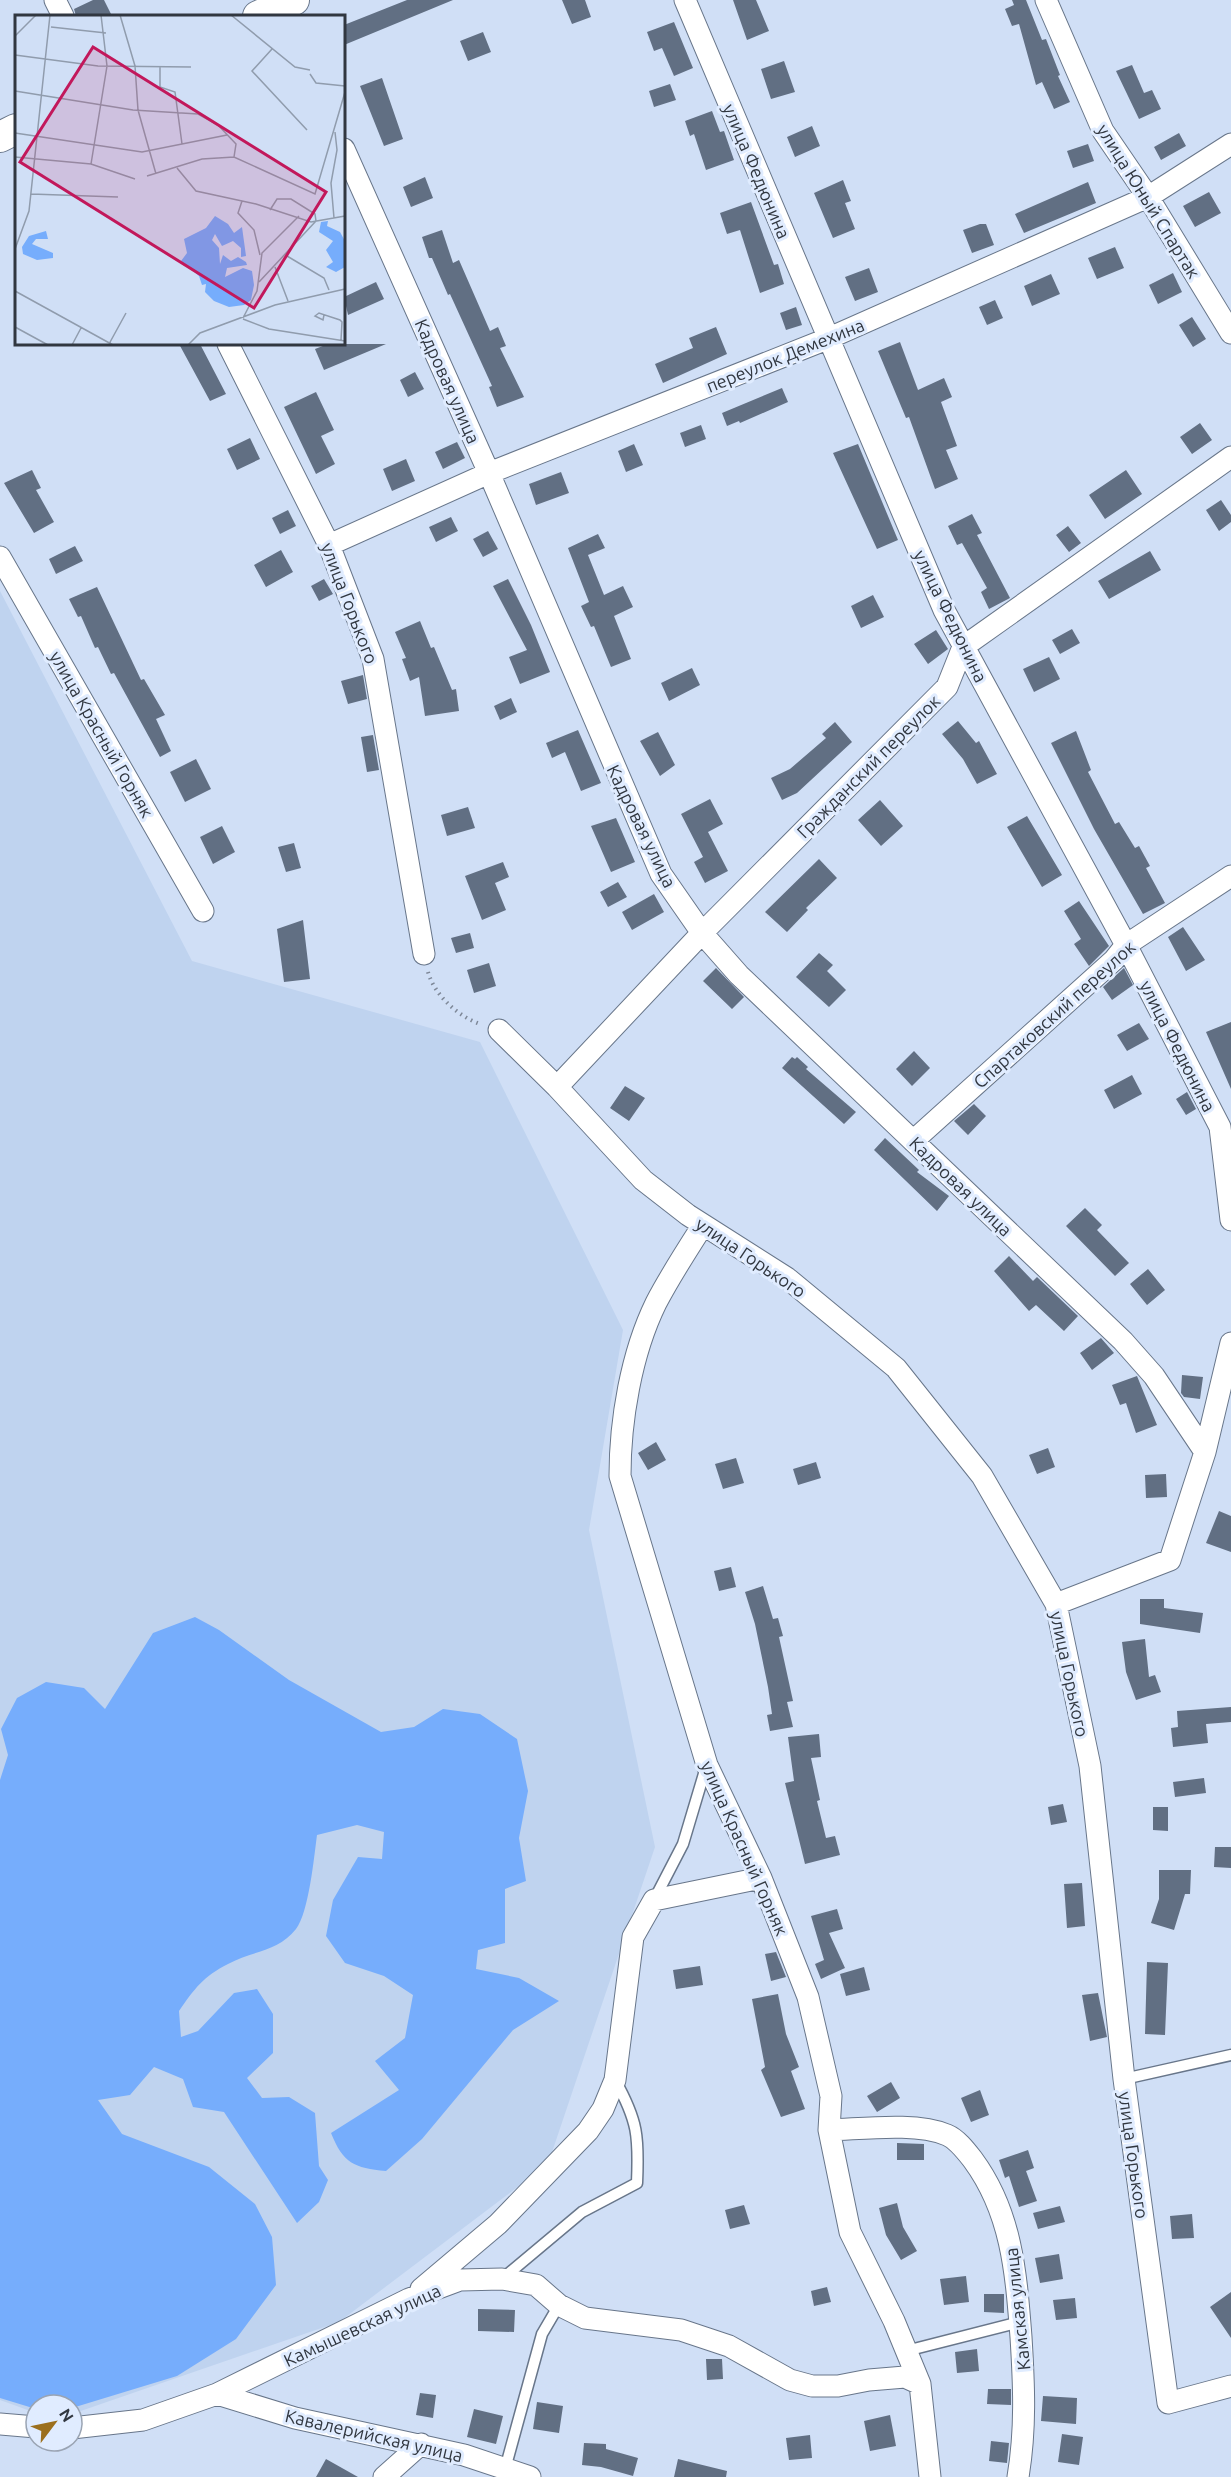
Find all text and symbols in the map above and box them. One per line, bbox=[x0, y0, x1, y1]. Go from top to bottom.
inset map bbox=[15, 15, 345, 345]
street label: улица Федюнина bbox=[720, 101, 794, 241]
street label: улица Юный Спартак bbox=[1093, 120, 1205, 282]
street label: переулок Демехина bbox=[703, 314, 867, 396]
street label: Кадровая улица bbox=[412, 316, 484, 446]
street label: улица Горького bbox=[318, 540, 382, 666]
street label: улица Федюнина bbox=[910, 547, 992, 685]
street label: улица Красный Горняк bbox=[46, 647, 158, 821]
street label: Гражданский переулок bbox=[792, 690, 944, 842]
street label: Кадровая улица bbox=[604, 761, 680, 891]
street label: Спартаковский переулок bbox=[969, 936, 1139, 1092]
street label: улица Федюнина bbox=[1136, 977, 1220, 1115]
street label: Кадровая улица bbox=[906, 1132, 1016, 1240]
street label: улица Горького bbox=[692, 1213, 810, 1301]
street label: улица Горького bbox=[1047, 1609, 1093, 1739]
street label: улица Красный Горняк bbox=[697, 1758, 793, 1938]
street label: улица Горького bbox=[1115, 2090, 1153, 2220]
street label: Камская улица bbox=[1001, 2247, 1033, 2371]
street label: Камышевская улица bbox=[280, 2280, 444, 2370]
north arrow bbox=[24, 2393, 84, 2453]
text: N bbox=[56, 2405, 78, 2425]
street label: Кавалерийская улица bbox=[283, 2405, 465, 2465]

